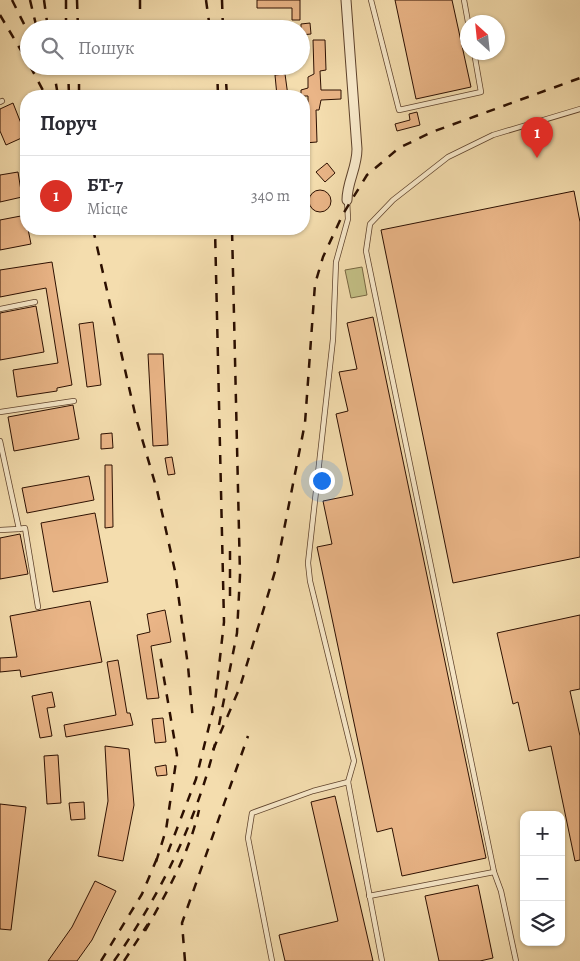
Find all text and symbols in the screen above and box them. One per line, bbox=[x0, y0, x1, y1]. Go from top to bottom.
north arrow bbox=[460, 15, 505, 60]
search box bbox=[20, 20, 310, 75]
icon: search bbox=[38, 34, 66, 62]
text: Пошук bbox=[78, 35, 135, 61]
text: Поруч bbox=[40, 109, 97, 137]
pin: 1 bbox=[521, 117, 553, 158]
text: БТ-7 bbox=[87, 172, 123, 198]
text: 1 bbox=[53, 185, 59, 207]
text: 340 m bbox=[251, 185, 290, 207]
text: Місце bbox=[87, 198, 128, 220]
your location bbox=[309, 468, 335, 494]
map controls bbox=[520, 811, 565, 946]
button: + bbox=[520, 811, 565, 856]
button: − bbox=[520, 856, 565, 901]
button: layers bbox=[520, 901, 565, 946]

